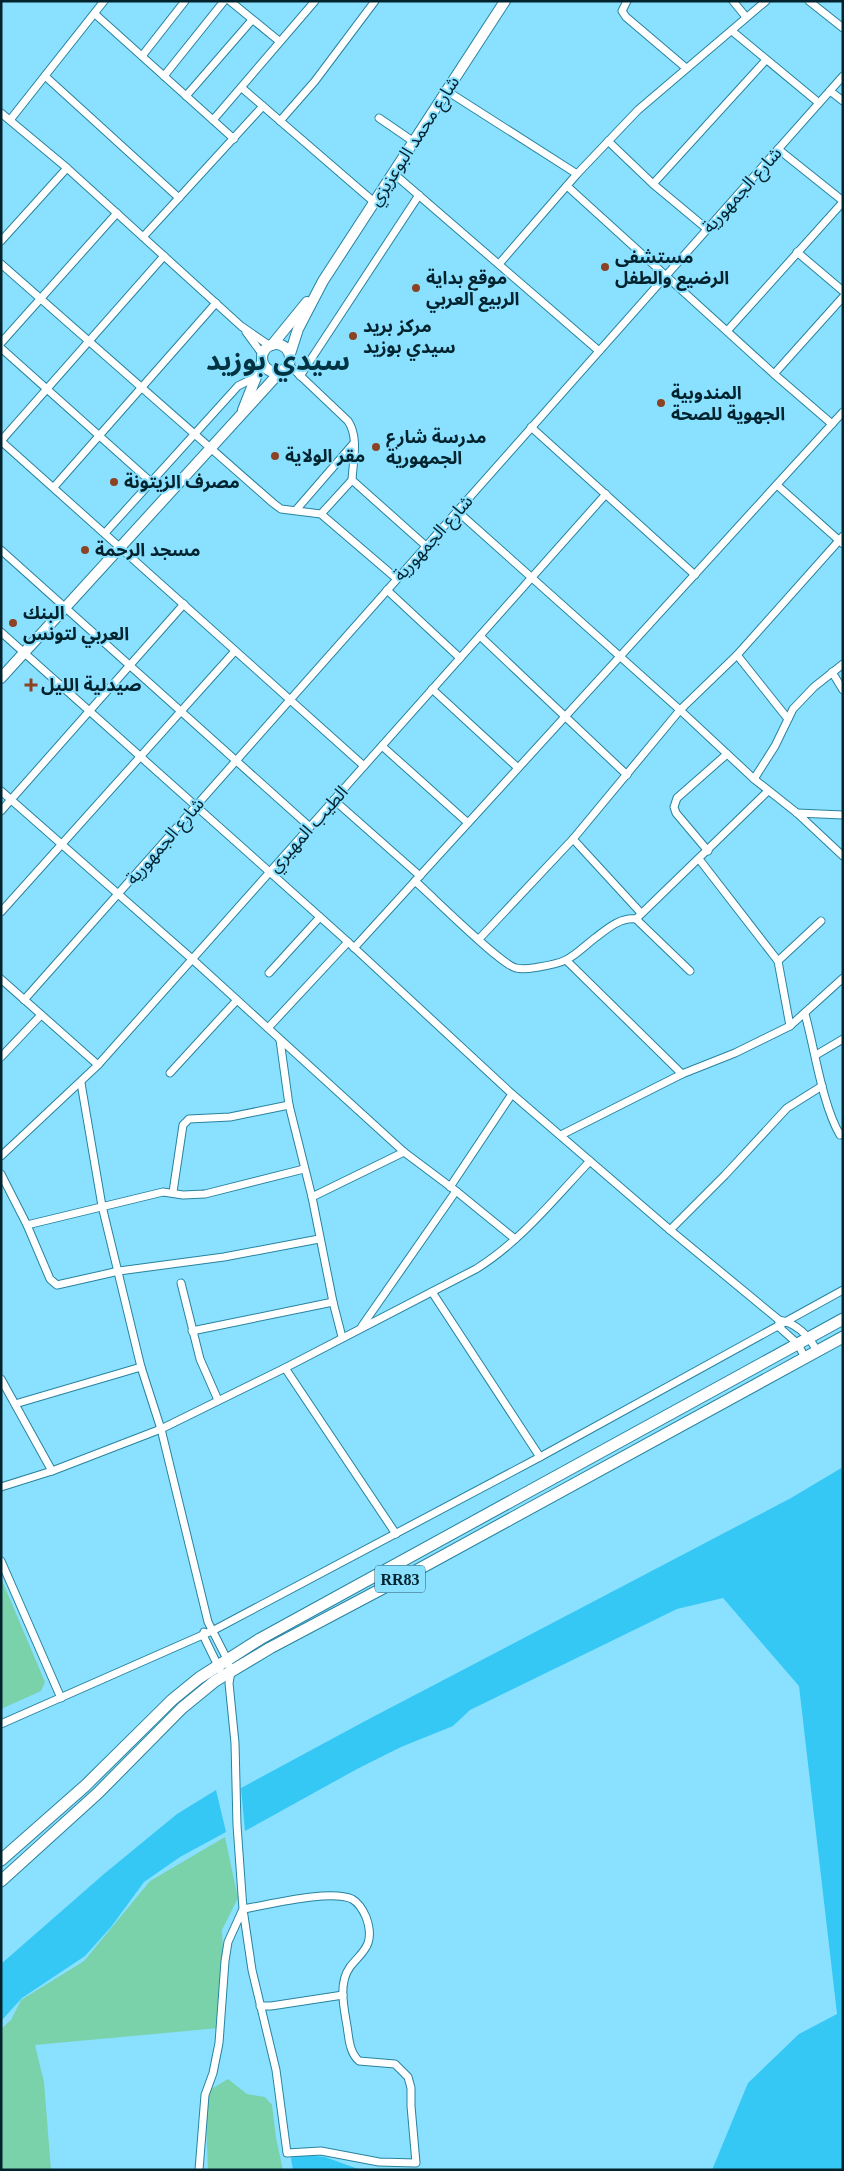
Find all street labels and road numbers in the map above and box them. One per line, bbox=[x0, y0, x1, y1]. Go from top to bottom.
street label: شارع محمد البوعزيزي bbox=[365, 72, 467, 212]
street label: شارع الجمهورية bbox=[698, 143, 789, 240]
street label: شارع الجمهورية bbox=[389, 491, 480, 588]
street label: الطيب المهيري bbox=[264, 782, 354, 878]
street label: شارع الجمهورية bbox=[122, 794, 211, 891]
road number: RR83 bbox=[375, 1566, 425, 1592]

